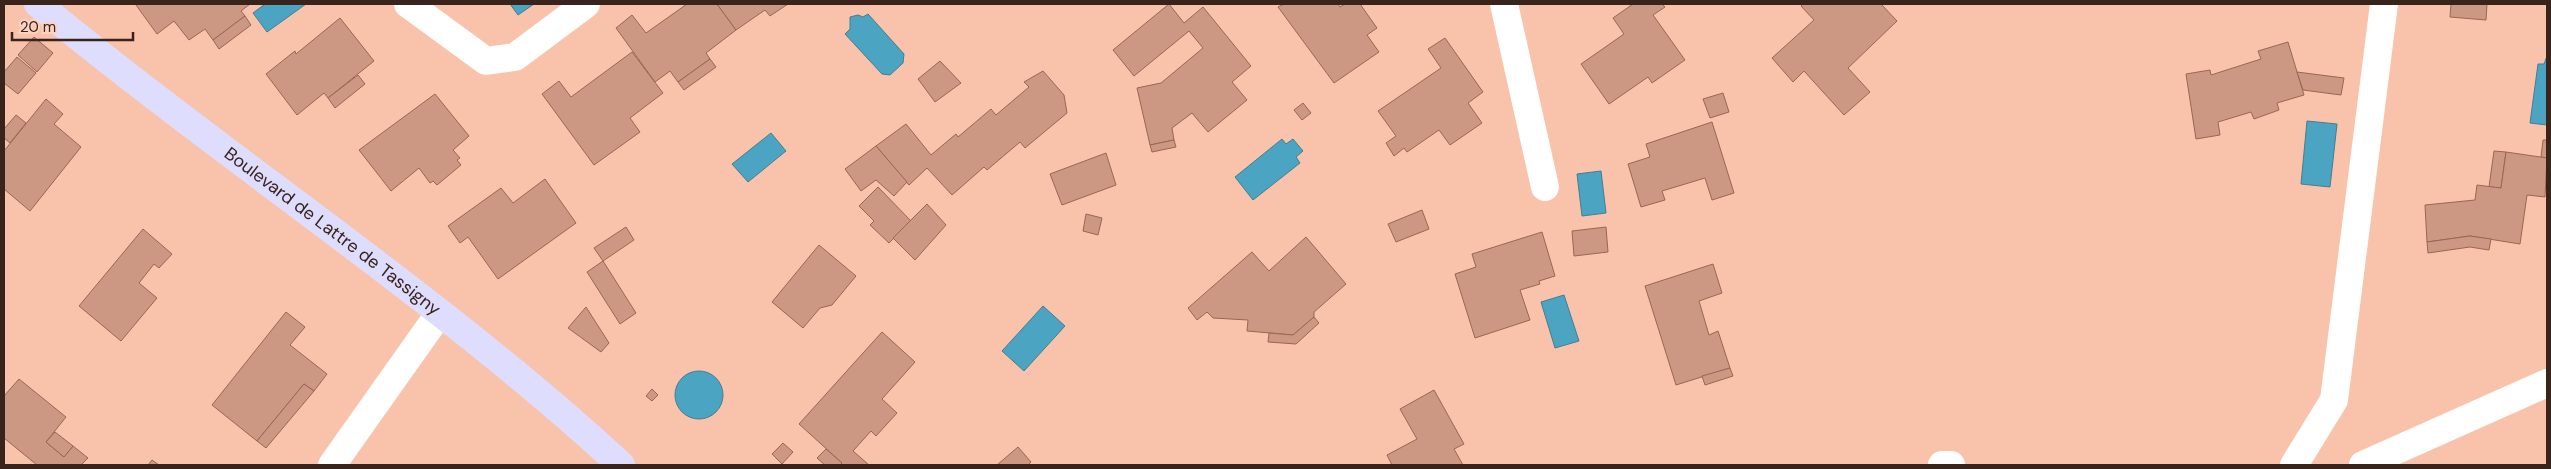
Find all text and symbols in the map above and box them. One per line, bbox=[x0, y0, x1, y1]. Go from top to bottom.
scale bar bbox=[12, 10, 134, 42]
text: 20 m bbox=[20, 17, 56, 37]
street label: Boulevard de Lattre de Tassigny bbox=[219, 142, 446, 321]

